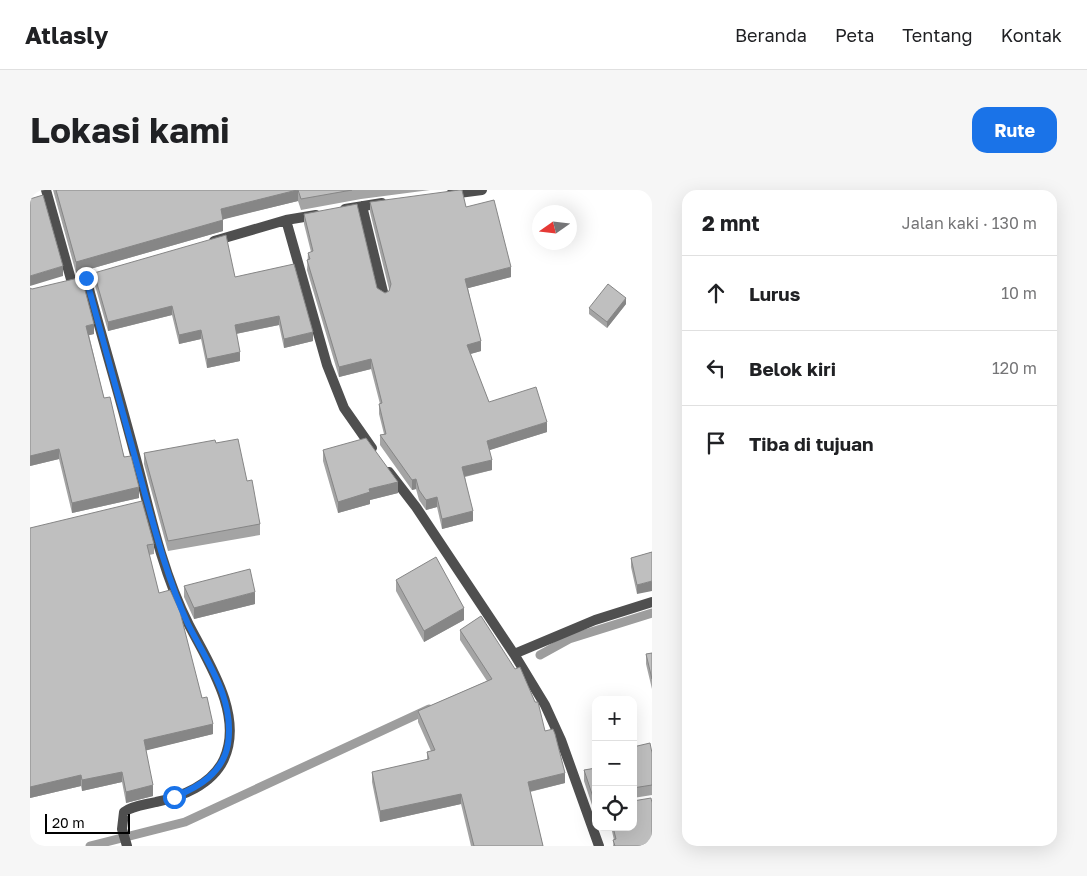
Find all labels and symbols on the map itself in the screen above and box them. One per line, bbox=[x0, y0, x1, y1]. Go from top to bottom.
north arrow bbox=[532, 205, 577, 250]
route end bbox=[75, 267, 98, 290]
route start bbox=[163, 786, 186, 809]
scale bar bbox=[45, 811, 130, 834]

